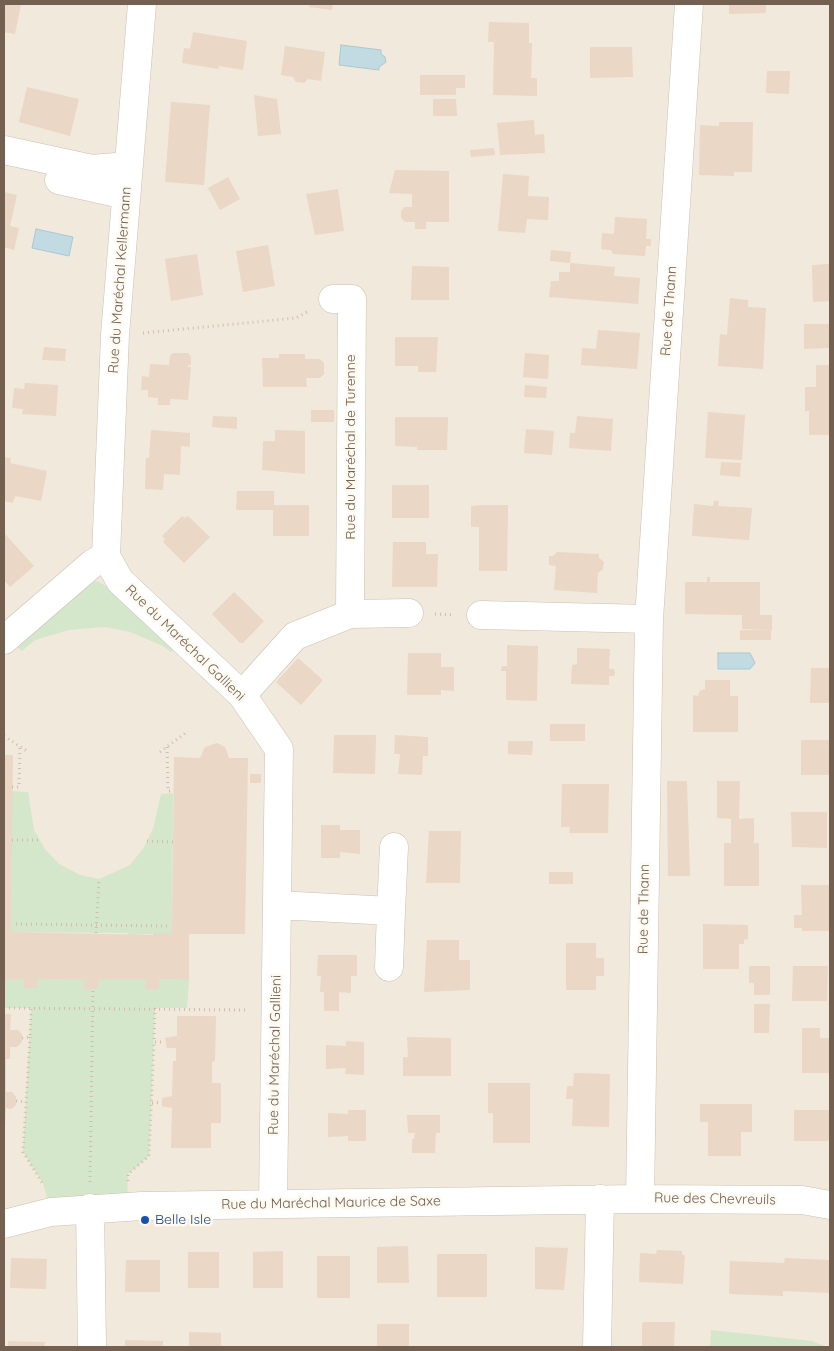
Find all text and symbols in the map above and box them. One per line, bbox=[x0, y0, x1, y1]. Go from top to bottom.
street label: Rue du Maréchal Kellermann bbox=[105, 186, 135, 374]
street label: Rue de Thann bbox=[657, 265, 681, 357]
street label: Rue du Maréchal de Turenne bbox=[343, 354, 359, 540]
street label: Rue du Maréchal Gallieni bbox=[122, 581, 248, 705]
street label: Rue de Thann bbox=[635, 864, 653, 954]
street label: Rue du Maréchal Gallieni bbox=[265, 975, 285, 1135]
street label: Rue des Chevreuils bbox=[654, 1190, 776, 1208]
street label: Rue du Maréchal Maurice de Saxe bbox=[221, 1193, 441, 1213]
place label: Belle Isle bbox=[155, 1212, 211, 1228]
marker: Belle Isle bbox=[139, 1214, 151, 1226]

